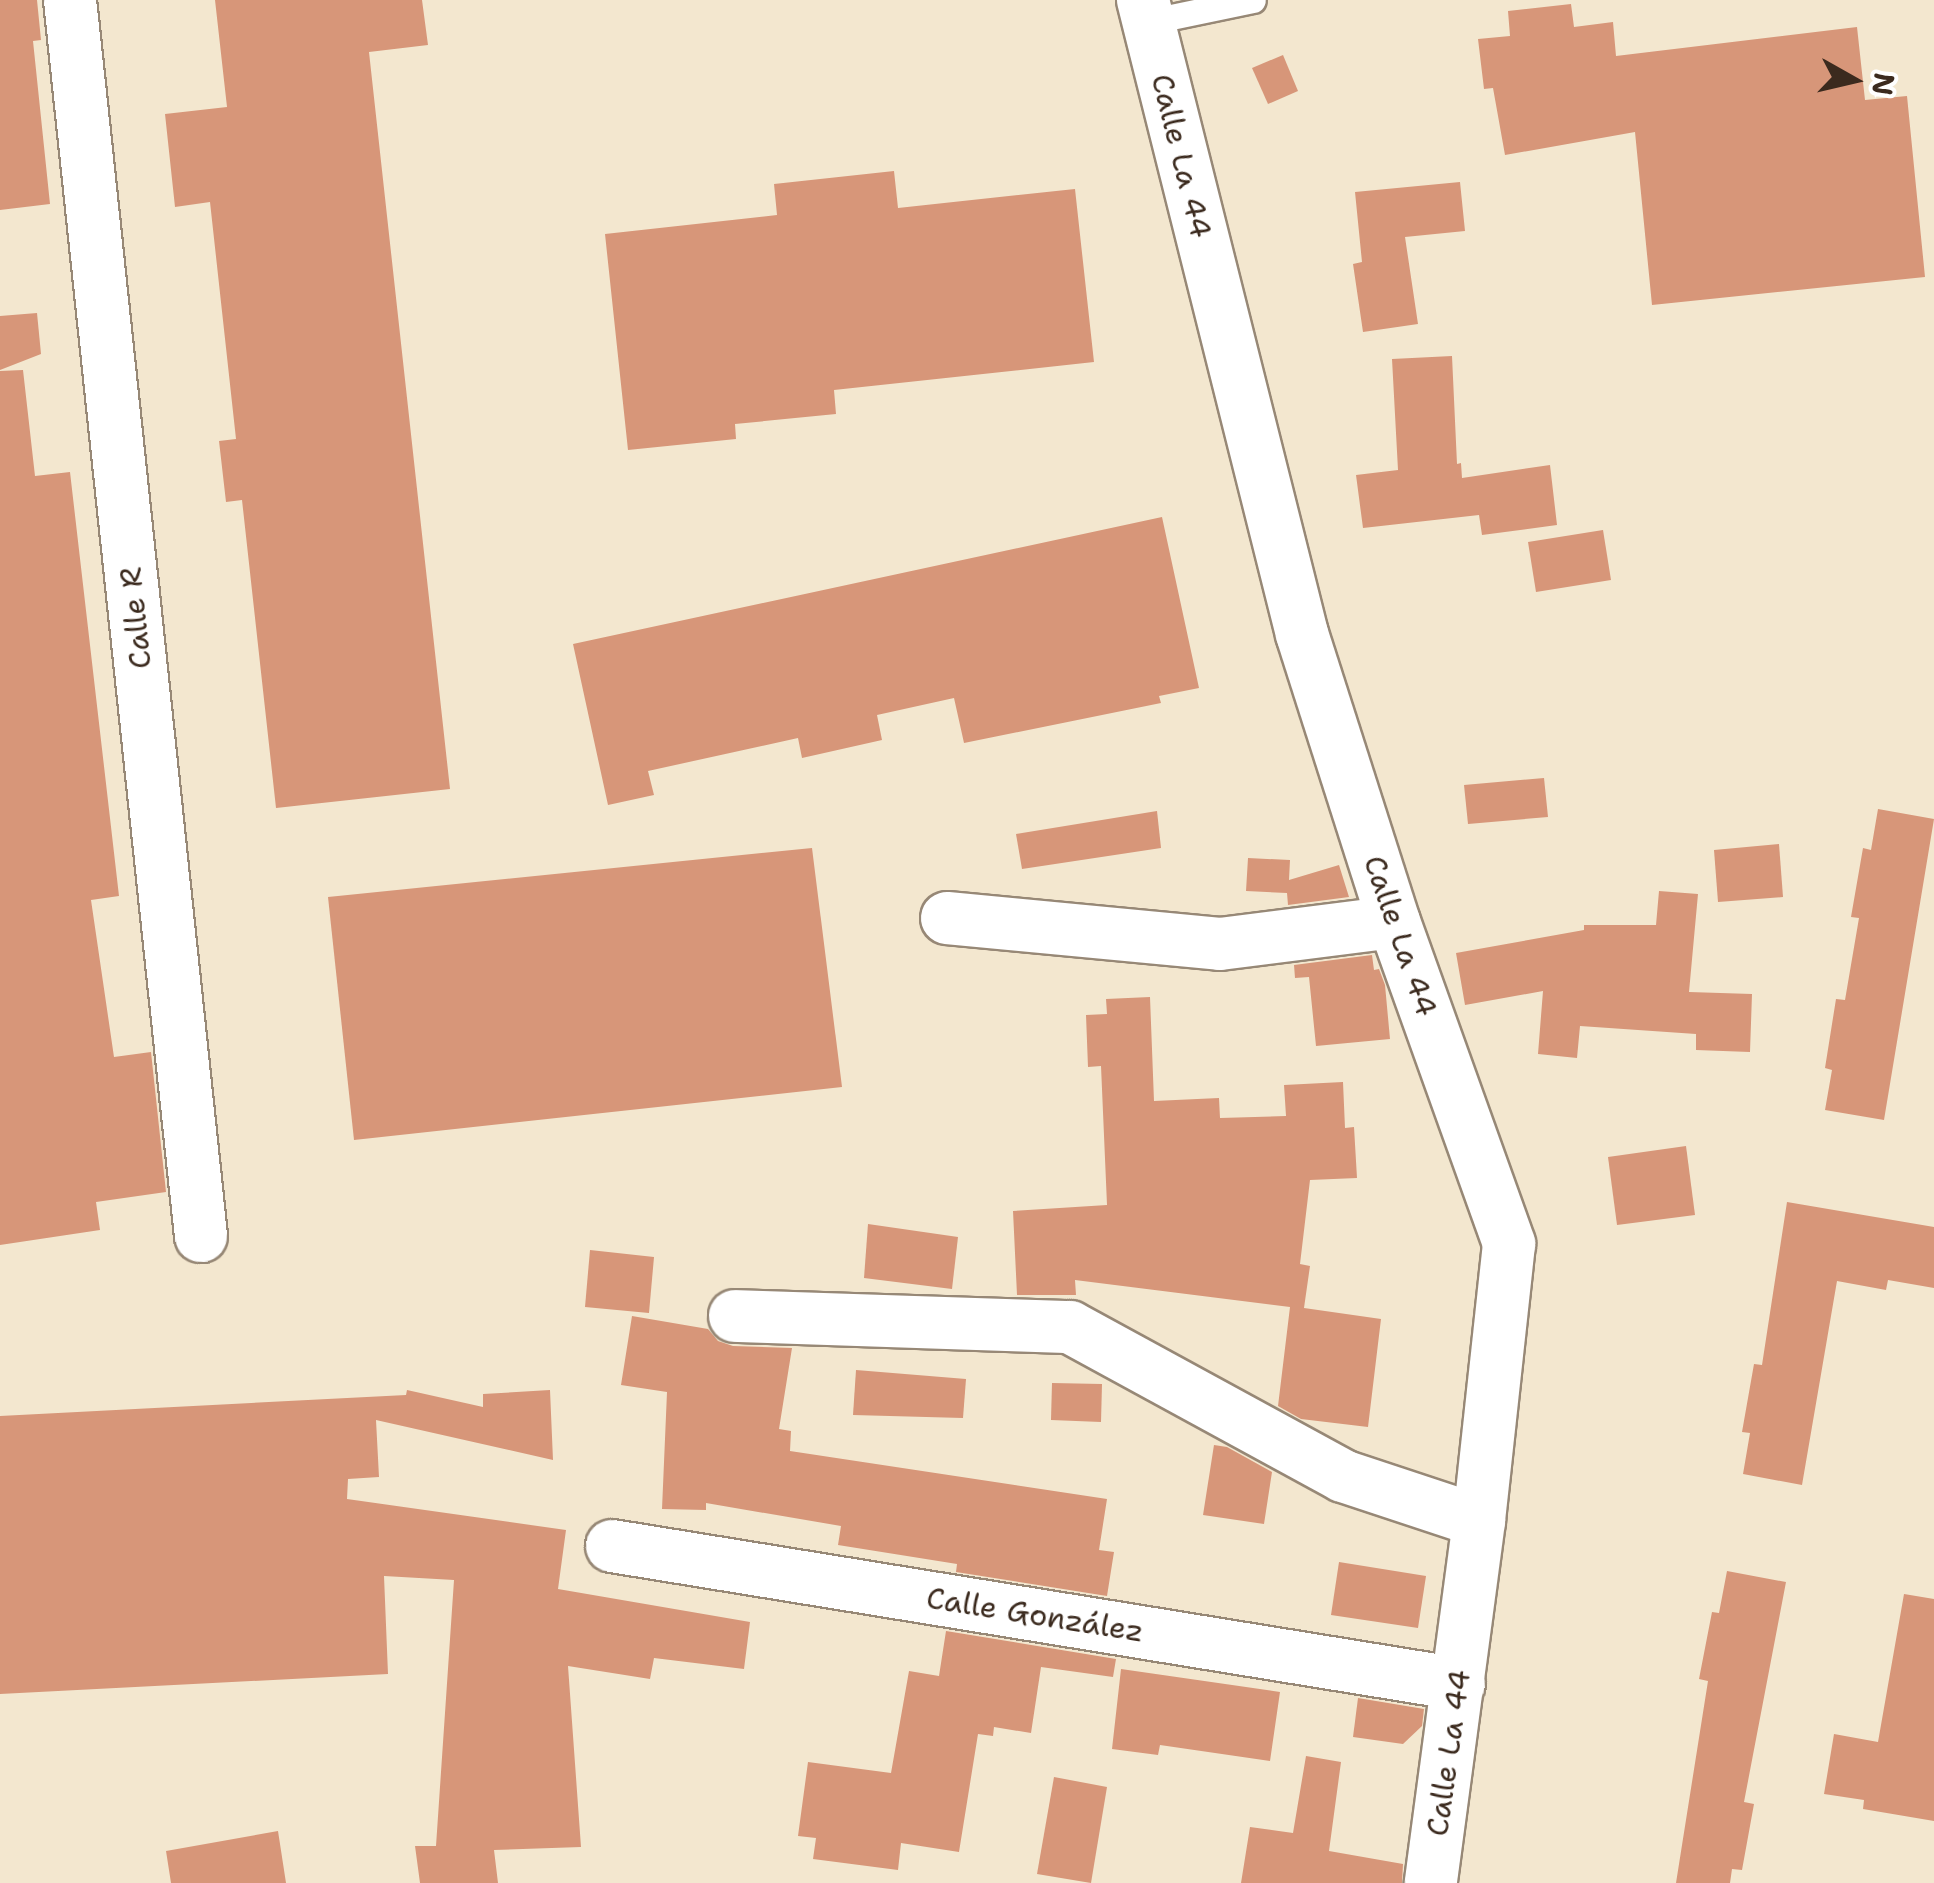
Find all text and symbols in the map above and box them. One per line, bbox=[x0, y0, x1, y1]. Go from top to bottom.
north arrow bbox=[1804, 30, 1904, 130]
street label: Calle La 44 bbox=[1143, 70, 1219, 242]
text: N bbox=[1863, 71, 1904, 98]
street label: Calle R bbox=[113, 565, 159, 671]
street label: Calle La 44 bbox=[1356, 851, 1444, 1021]
street label: Calle González bbox=[924, 1580, 1146, 1650]
street label: Calle La 44 bbox=[1420, 1667, 1478, 1839]

